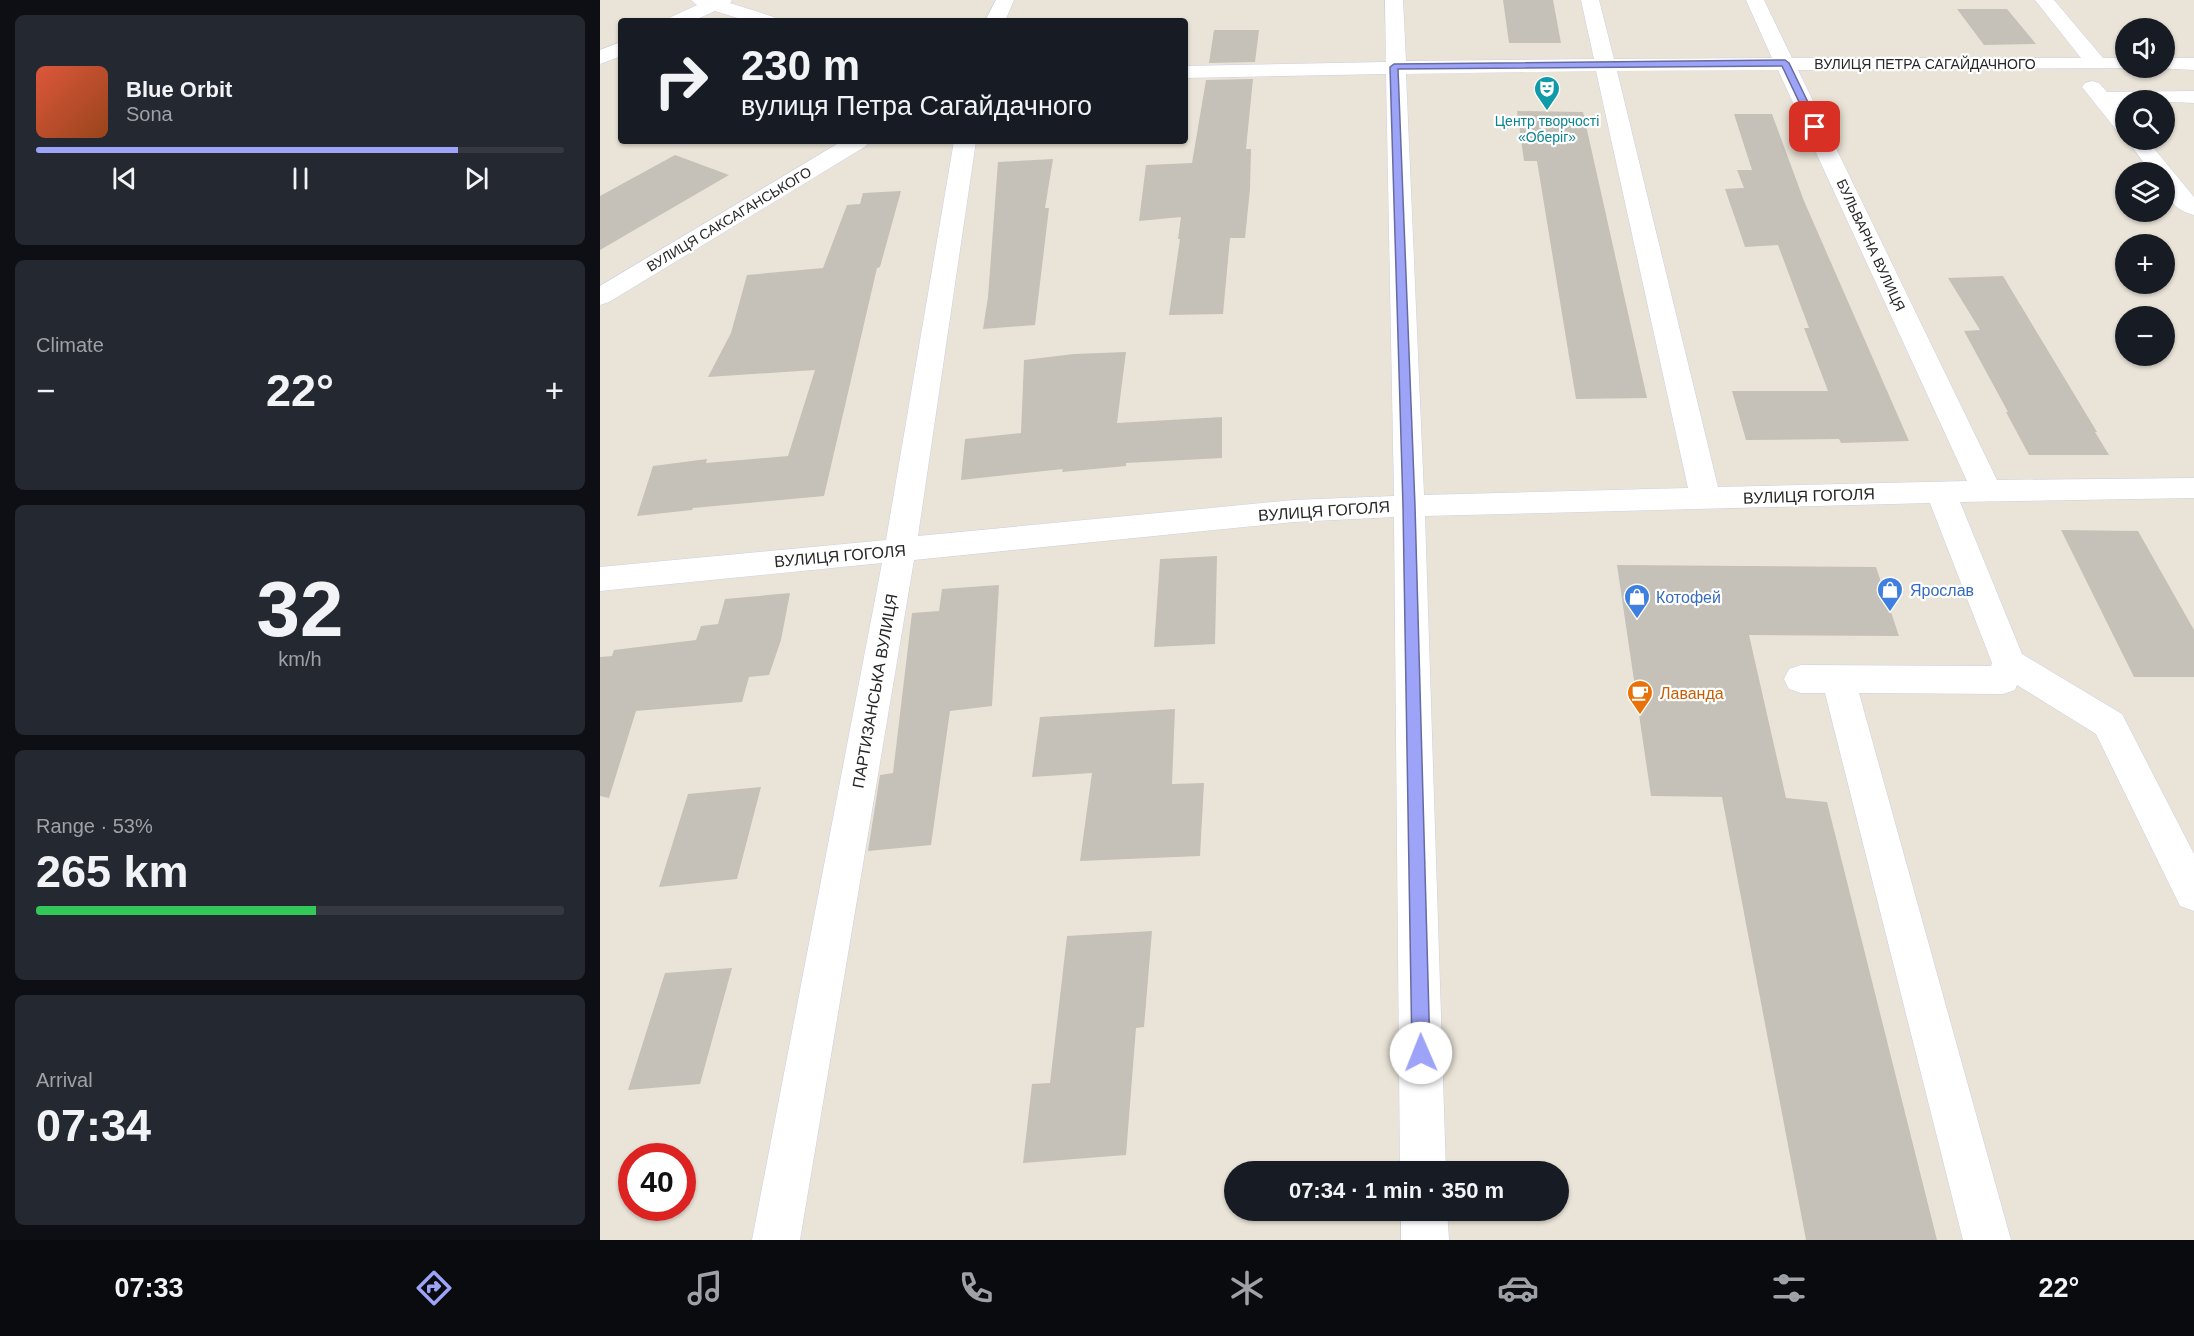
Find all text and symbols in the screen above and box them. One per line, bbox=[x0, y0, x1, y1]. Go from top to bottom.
map controls bbox=[2115, 18, 2175, 366]
button: sound bbox=[2115, 18, 2175, 78]
icon: right bbox=[642, 42, 720, 120]
text: 230 m bbox=[741, 42, 860, 89]
street label: ВУЛИЦЯ ПЕТРА САГАЙДАЧНОГО bbox=[1814, 55, 2036, 72]
theatre icon: Центр творчості «Оберіг» bbox=[1532, 74, 1562, 112]
text: Blue Orbit bbox=[126, 77, 232, 102]
button: search bbox=[2115, 90, 2175, 150]
text: вулиця Петра Сагайдачного bbox=[741, 91, 1092, 121]
pin bbox=[1789, 101, 1840, 152]
text: Sona bbox=[126, 103, 173, 125]
icon: arrive bbox=[1798, 110, 1831, 143]
place label: Центр творчості «Оберіг» bbox=[1495, 113, 1599, 145]
icon: previous bbox=[108, 162, 141, 195]
icon: pause bbox=[284, 162, 317, 195]
icon: next bbox=[460, 162, 493, 195]
button: layers bbox=[2115, 162, 2175, 222]
street label: ВУЛИЦЯ САКСАГАНСЬКОГО bbox=[644, 163, 814, 275]
street label: БУЛЬВАРНА ВУЛИЦЯ bbox=[1833, 177, 1909, 313]
button: + bbox=[2115, 234, 2175, 294]
button: − bbox=[2115, 306, 2175, 366]
text: Climate bbox=[36, 334, 104, 356]
text: 22° bbox=[266, 365, 334, 416]
text: − bbox=[36, 372, 55, 409]
text: + bbox=[545, 372, 564, 409]
street label: ВУЛИЦЯ ГОГОЛЯ bbox=[1743, 485, 1875, 507]
street label: ВУЛИЦЯ ГОГОЛЯ bbox=[1258, 498, 1390, 524]
street label: ВУЛИЦЯ ГОГОЛЯ bbox=[774, 542, 906, 570]
text: 32 bbox=[257, 565, 343, 653]
shop icon: Ярослав bbox=[1875, 575, 1905, 613]
shop icon: Котофей bbox=[1622, 582, 1652, 620]
place label: Ярослав bbox=[1910, 582, 1974, 599]
place label: Котофей bbox=[1656, 589, 1721, 606]
street label: ПАРТИЗАНСЬКА ВУЛИЦЯ bbox=[850, 593, 900, 789]
text: km/h bbox=[278, 648, 322, 670]
cafe icon: Лаванда bbox=[1625, 678, 1655, 716]
place label: Лаванда bbox=[1660, 685, 1724, 702]
text: Range · 53% bbox=[36, 815, 153, 837]
text: 265 km bbox=[36, 846, 189, 897]
position arrow bbox=[1389, 1021, 1453, 1085]
text: Arrival bbox=[36, 1069, 93, 1091]
text: 07:34 bbox=[36, 1100, 151, 1151]
speed limit sign: 40 bbox=[618, 1143, 696, 1221]
text: 07:34 · 1 min · 350 m bbox=[1289, 1178, 1504, 1203]
icon: directions bbox=[413, 1267, 455, 1309]
icon: music bbox=[684, 1267, 726, 1309]
icon: phone bbox=[955, 1267, 997, 1309]
icon: climate bbox=[1226, 1267, 1268, 1309]
icon: car bbox=[1497, 1267, 1539, 1309]
icon: filters bbox=[1768, 1267, 1810, 1309]
text: 07:33 bbox=[115, 1273, 184, 1303]
text: 22° bbox=[2039, 1273, 2079, 1303]

